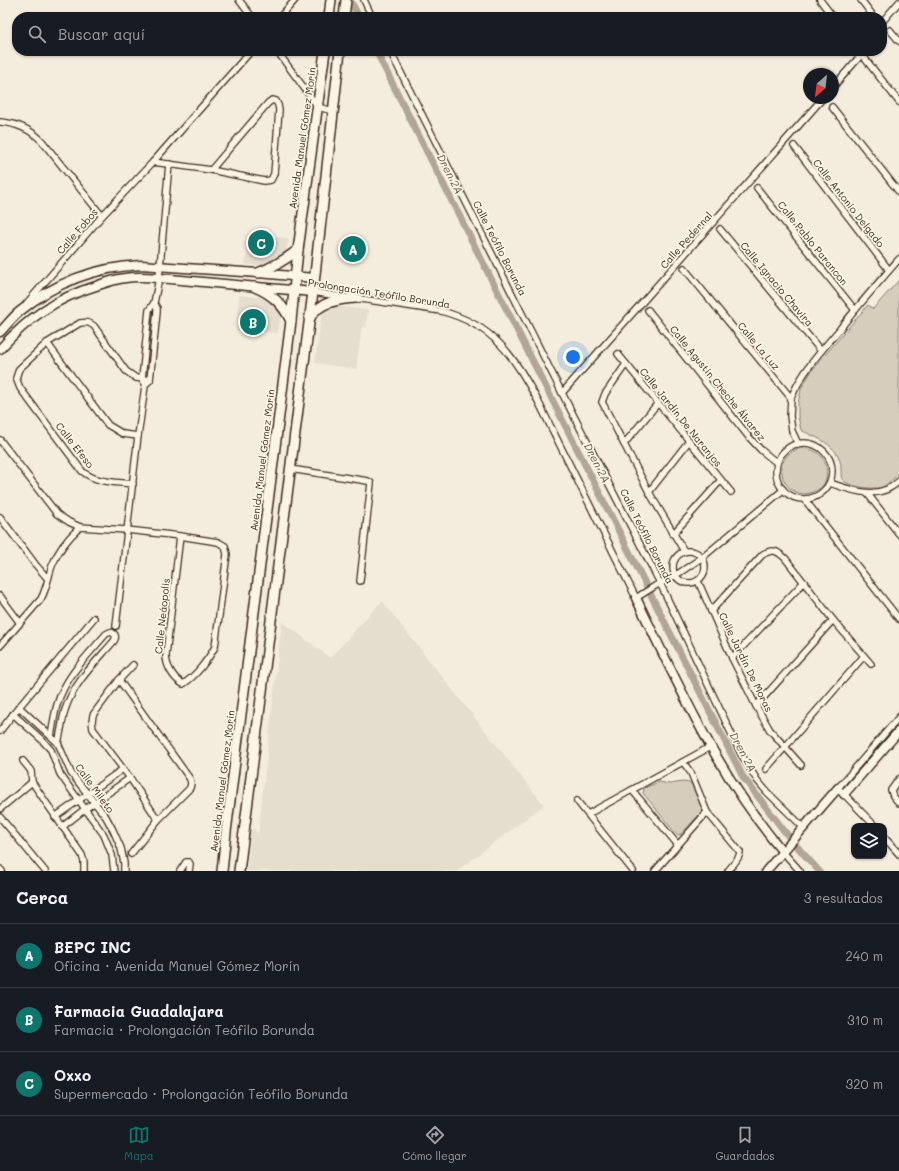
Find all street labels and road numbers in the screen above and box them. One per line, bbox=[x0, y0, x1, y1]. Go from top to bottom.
street label: Avenida Manuel Gómez Morín bbox=[285, 66, 319, 210]
street label: Calle Antonio Delgado bbox=[810, 156, 888, 250]
street label: Calle Teófilo Borunda bbox=[470, 198, 530, 298]
street label: Calle Pablo Parancon bbox=[775, 198, 851, 288]
street label: Calle Fobos bbox=[53, 205, 101, 257]
street label: Calle Pedernal bbox=[657, 209, 715, 271]
street label: Calle Ignacio Chavira bbox=[737, 239, 817, 329]
street label: Prolongación Teófilo Borunda bbox=[307, 275, 451, 311]
street label: Calle La Luz bbox=[735, 319, 784, 373]
street label: Calle Agustín Cheche Álvarez bbox=[667, 322, 769, 444]
street label: Calle Jardín De Naranjos bbox=[637, 365, 725, 470]
street label: Avenida Manuel Gómez Morín bbox=[246, 388, 278, 532]
street label: Calle Efeso bbox=[53, 419, 97, 471]
street label: Calle Teófilo Borunda bbox=[617, 486, 677, 586]
street label: Calle Neáopolis bbox=[151, 577, 173, 655]
street label: Calle Jardín De Moras bbox=[716, 610, 776, 714]
street label: Avenida Manuel Gómez Morín bbox=[206, 709, 238, 853]
street label: Calle Mileto bbox=[72, 760, 118, 816]

